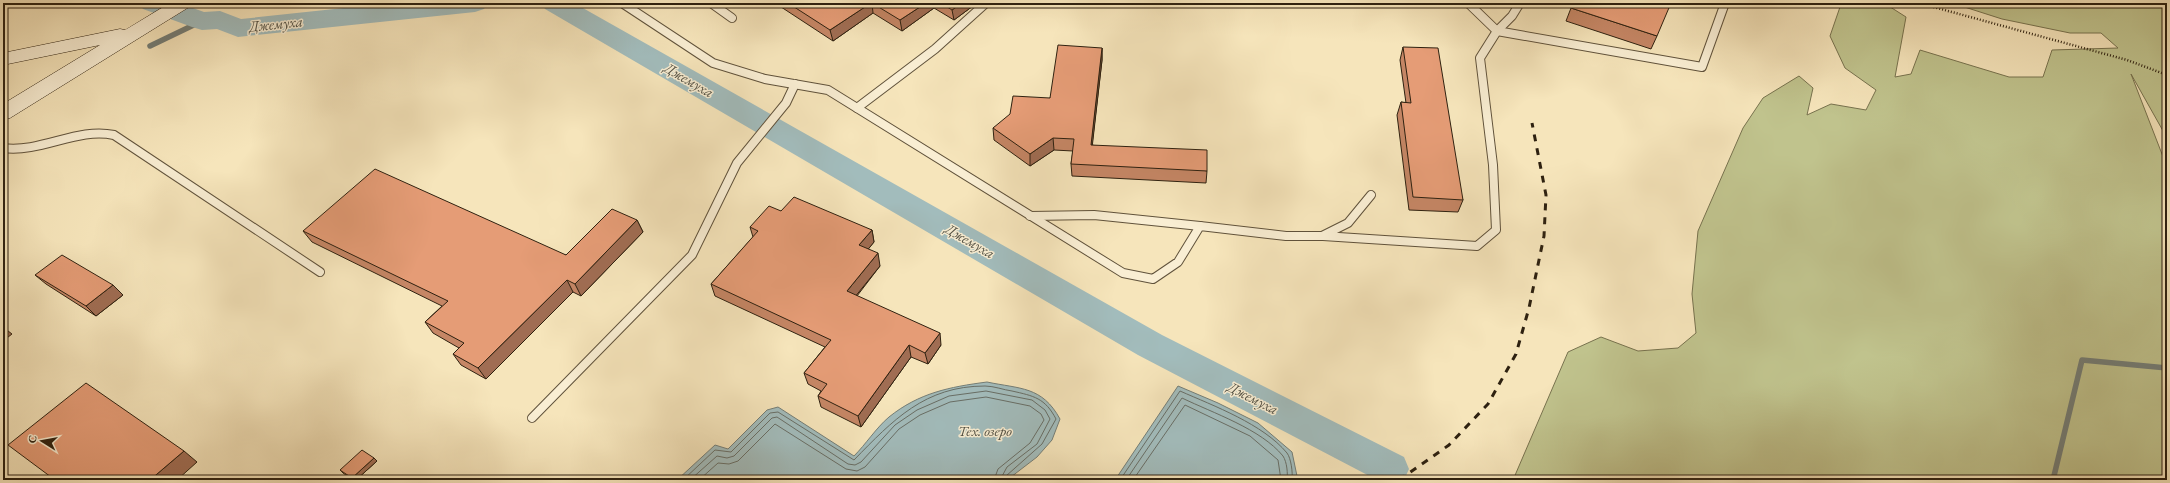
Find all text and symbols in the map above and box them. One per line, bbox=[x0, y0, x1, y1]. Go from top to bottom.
water label: Джемуха bbox=[247, 11, 304, 36]
water label: Джемуха bbox=[660, 57, 717, 101]
water label: Джемуха bbox=[941, 218, 998, 262]
water label: Джемуха bbox=[1224, 376, 1282, 418]
north arrow bbox=[22, 421, 62, 461]
water label: Тех. озеро bbox=[958, 421, 1012, 440]
text: С bbox=[25, 434, 40, 444]

